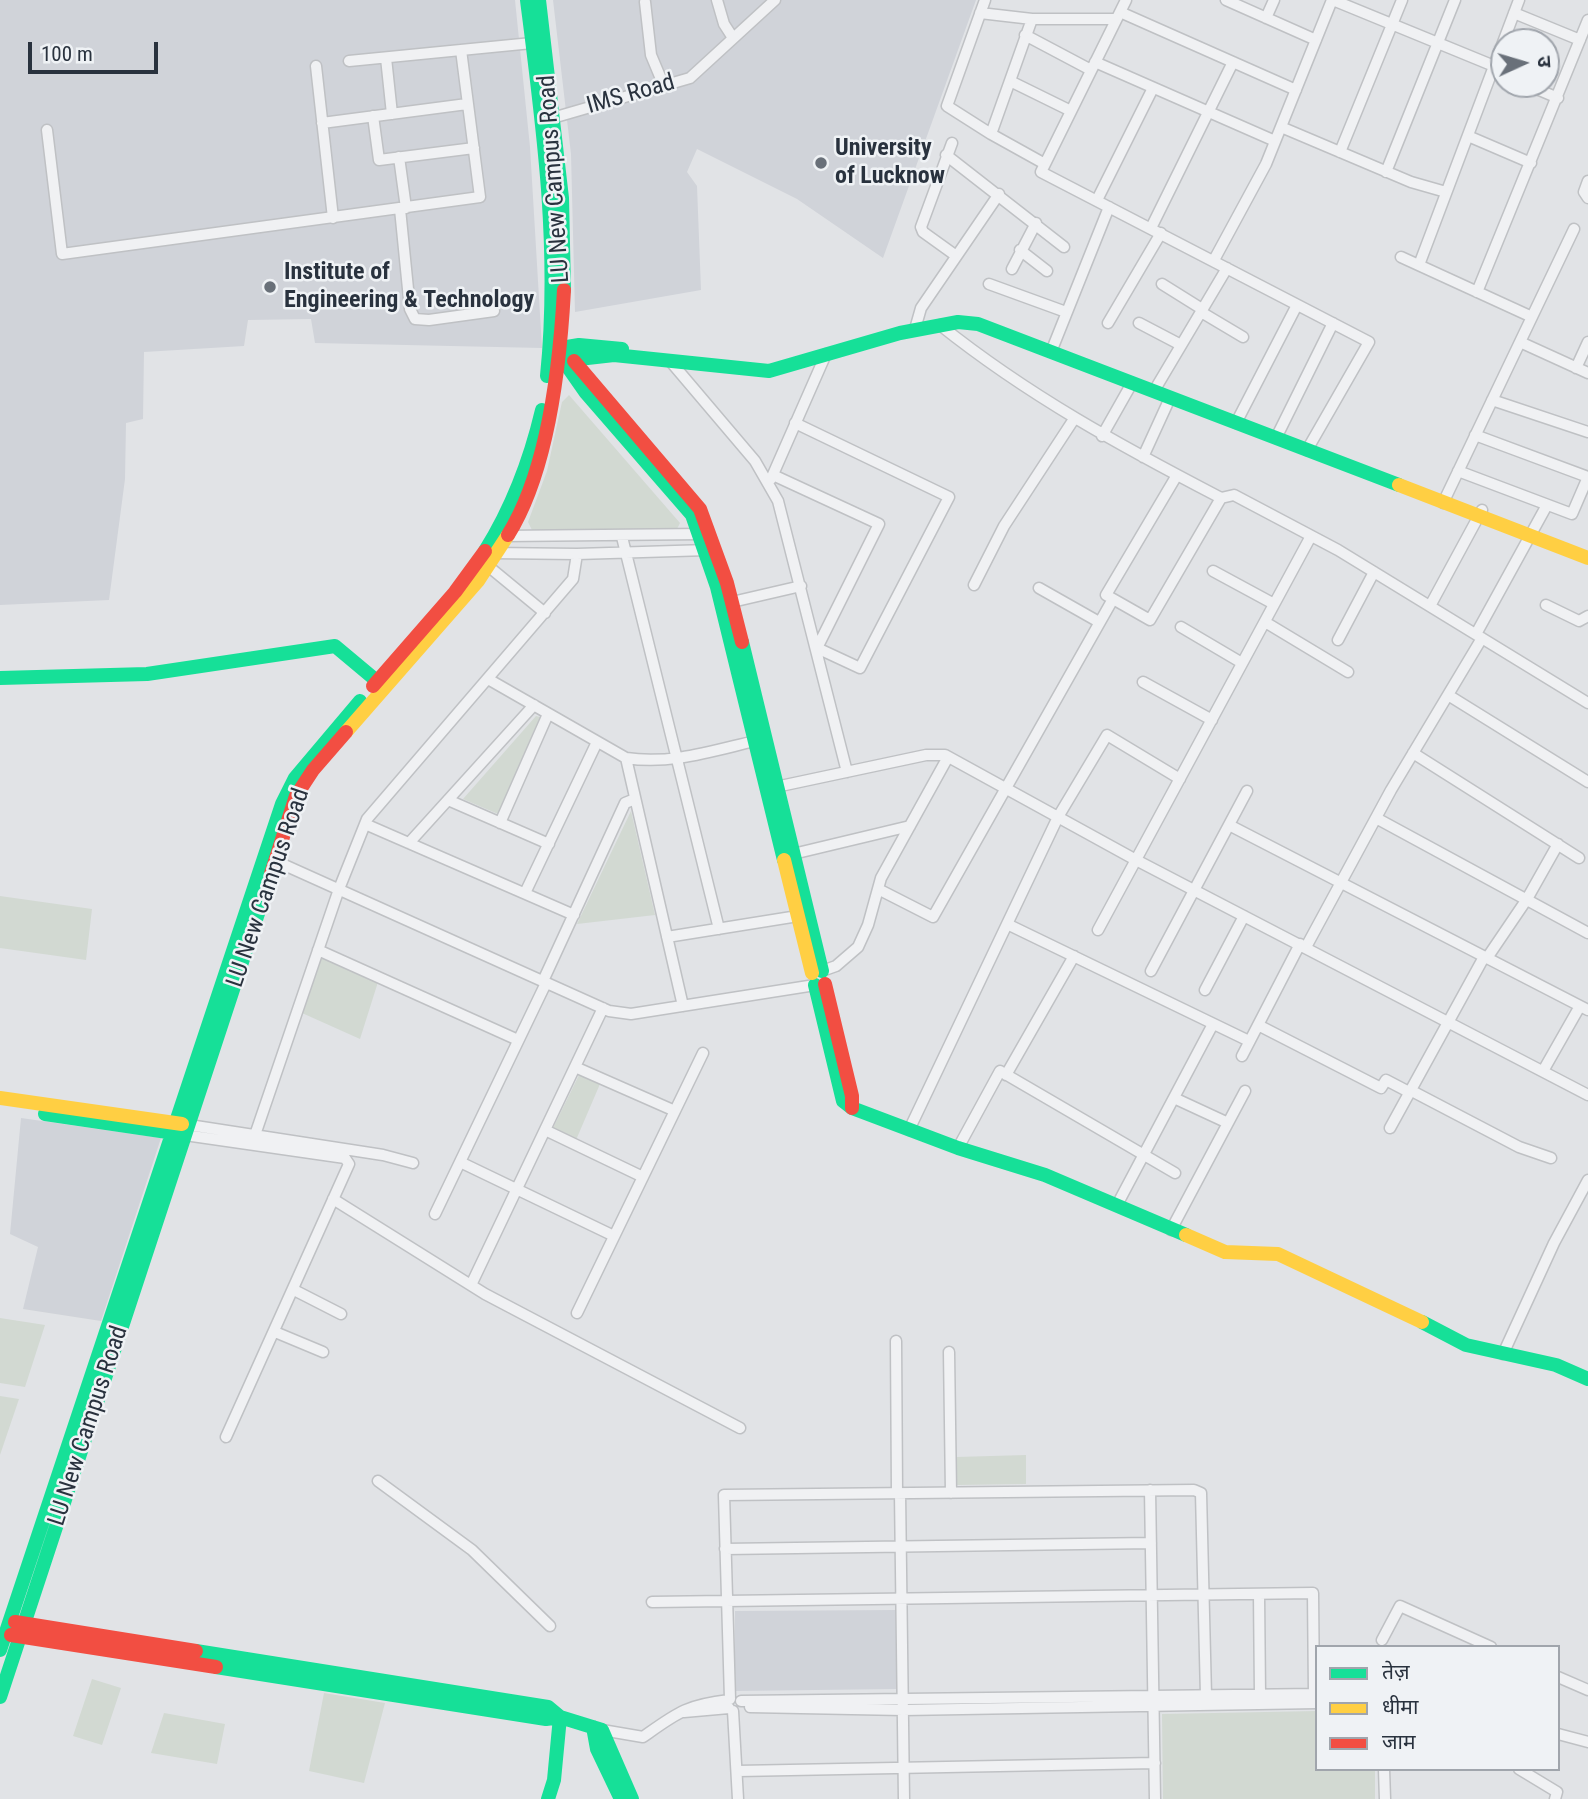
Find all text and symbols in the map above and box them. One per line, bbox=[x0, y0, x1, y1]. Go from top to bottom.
scale bar bbox=[32, 28, 161, 72]
north arrow bbox=[1490, 28, 1560, 98]
text: 100 m bbox=[41, 42, 93, 66]
text: उ bbox=[1533, 55, 1556, 68]
street label: IMS Road bbox=[584, 69, 678, 121]
street label: LU New Campus Road bbox=[533, 74, 577, 284]
place label: University of Lucknow bbox=[835, 135, 945, 191]
marker: University of Lucknow bbox=[813, 155, 829, 171]
place label: Institute of Engineering & Technology bbox=[284, 259, 534, 315]
marker: Institute of Engineering & Technology bbox=[262, 279, 278, 295]
street label: LU New Campus Road bbox=[221, 785, 317, 991]
street label: LU New Campus Road bbox=[43, 1323, 135, 1529]
legend bbox=[1315, 1645, 1560, 1771]
text: तेज़ bbox=[1382, 1660, 1410, 1684]
text: धीमा bbox=[1382, 1695, 1418, 1719]
text: जाम bbox=[1382, 1730, 1416, 1754]

